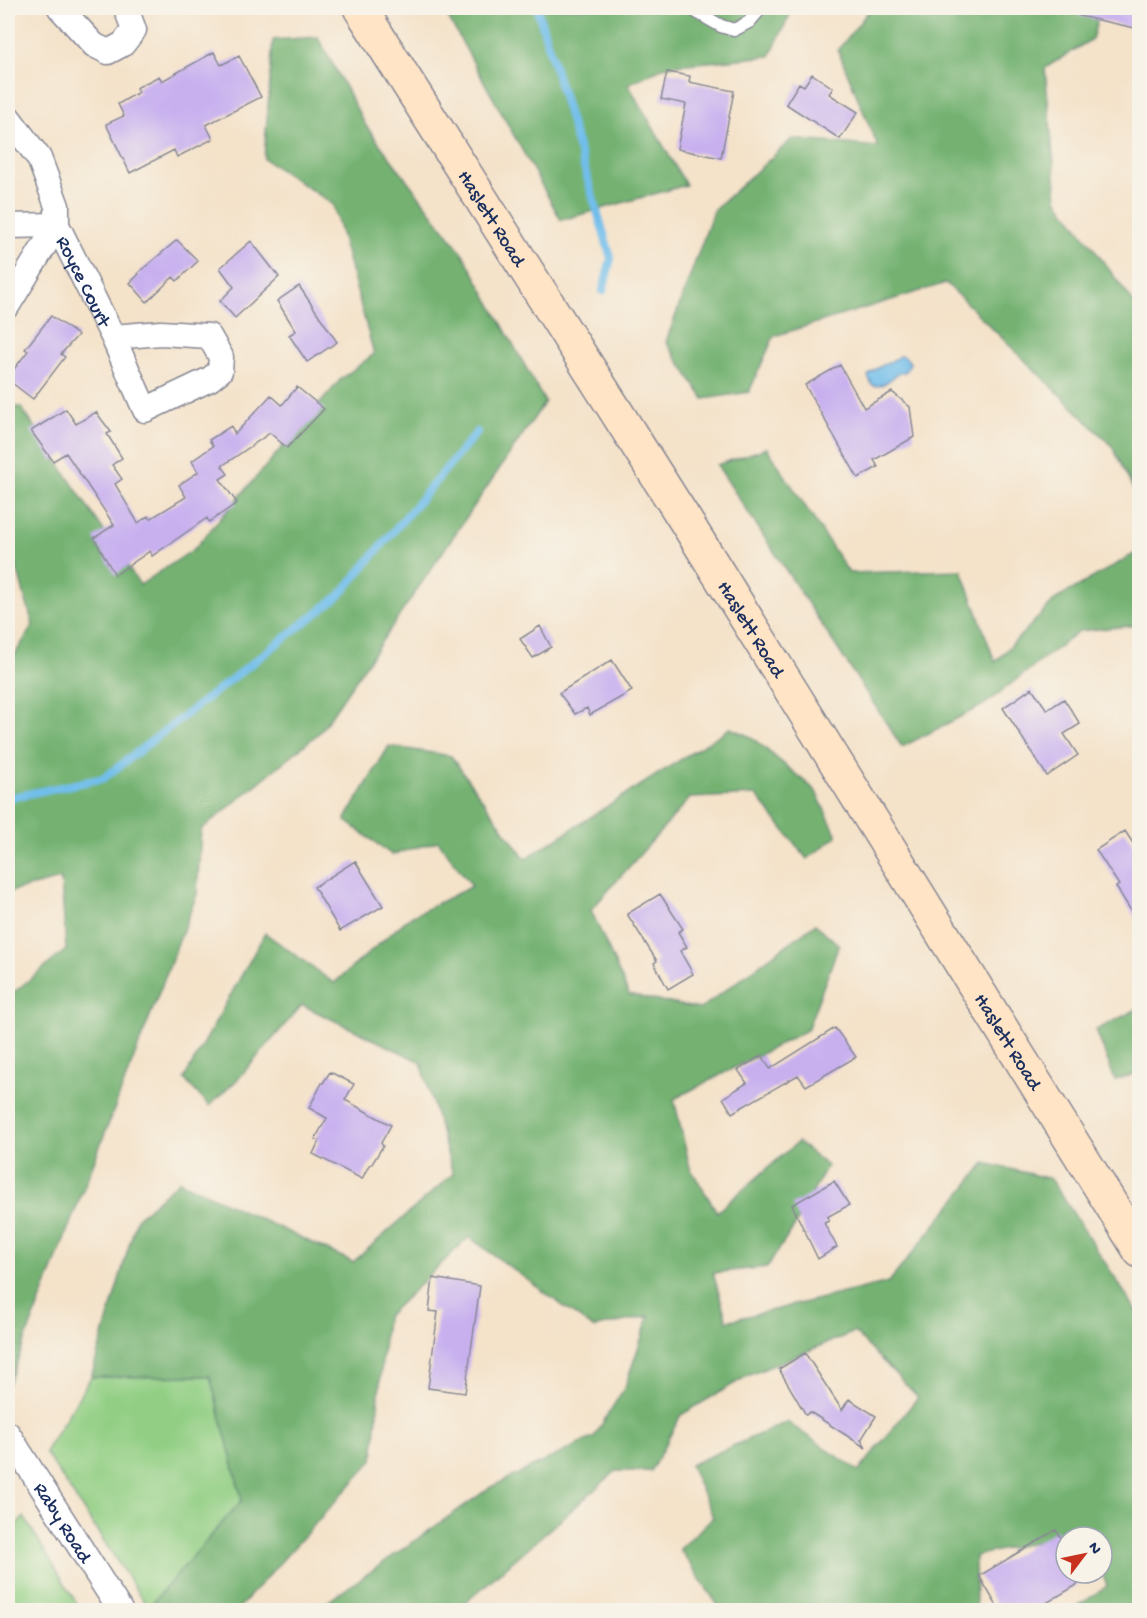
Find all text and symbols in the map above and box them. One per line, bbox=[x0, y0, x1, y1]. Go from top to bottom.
street label: Haslett Road bbox=[451, 167, 530, 274]
street label: Royce Court bbox=[49, 233, 115, 333]
street label: Haslett Road bbox=[711, 578, 789, 685]
street label: Haslett Road bbox=[968, 990, 1046, 1097]
street label: Raby Road bbox=[27, 1479, 96, 1570]
north arrow bbox=[1054, 1525, 1114, 1585]
text: N bbox=[1083, 1539, 1105, 1559]

